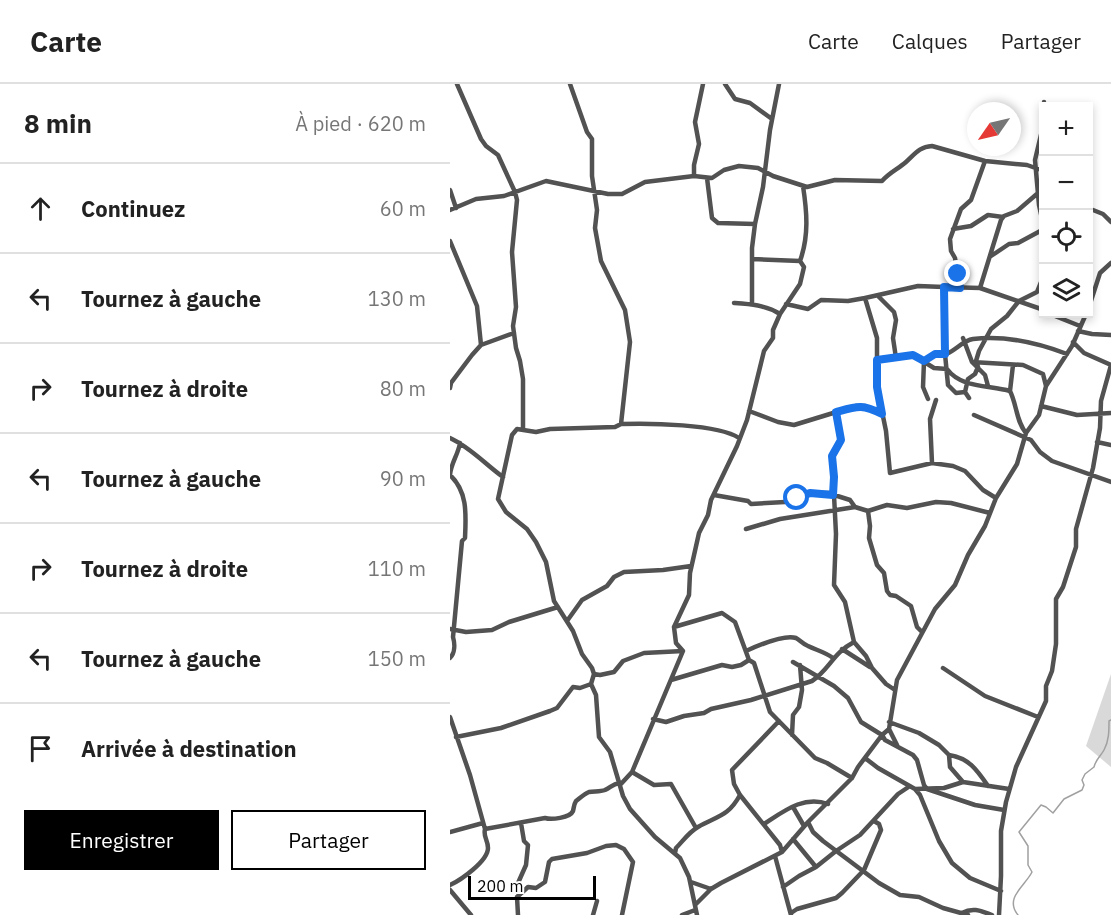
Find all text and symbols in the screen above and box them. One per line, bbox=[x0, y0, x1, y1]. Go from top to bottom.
text: Carte bbox=[30, 23, 102, 60]
text: Carte bbox=[808, 27, 859, 55]
text: Calques bbox=[892, 27, 968, 55]
text: Partager bbox=[1001, 27, 1081, 55]
north arrow bbox=[967, 102, 1021, 156]
map controls bbox=[1039, 102, 1093, 318]
button: + bbox=[1039, 102, 1093, 156]
text: 8 min bbox=[24, 106, 92, 140]
text: À pied · 620 m bbox=[295, 110, 426, 137]
button: − bbox=[1039, 156, 1093, 210]
icon: ahead bbox=[24, 192, 57, 225]
text: Continuez bbox=[81, 194, 185, 223]
text: 60 m bbox=[380, 195, 426, 222]
button: locate bbox=[1039, 210, 1093, 264]
route end bbox=[944, 260, 970, 286]
button: layers bbox=[1039, 264, 1093, 318]
icon: left bbox=[24, 282, 57, 315]
text: Tournez à gauche bbox=[81, 284, 261, 313]
text: 130 m bbox=[368, 285, 426, 312]
icon: right bbox=[24, 372, 57, 405]
text: Tournez à droite bbox=[81, 374, 248, 403]
text: 80 m bbox=[380, 375, 426, 402]
icon: left bbox=[24, 462, 57, 495]
text: Tournez à gauche bbox=[81, 464, 261, 493]
text: 90 m bbox=[380, 465, 426, 492]
route start bbox=[783, 484, 809, 510]
icon: right bbox=[24, 552, 57, 585]
text: Tournez à droite bbox=[81, 554, 248, 583]
text: 110 m bbox=[368, 555, 426, 582]
icon: left bbox=[24, 642, 57, 675]
text: Tournez à gauche bbox=[81, 644, 261, 673]
text: 150 m bbox=[368, 645, 426, 672]
icon: arrive bbox=[24, 732, 57, 765]
text: Arrivée à destination bbox=[81, 734, 297, 763]
button: Enregistrer bbox=[24, 810, 219, 870]
button: Partager bbox=[231, 810, 426, 870]
scale bar bbox=[468, 873, 596, 900]
text: 200 m bbox=[477, 876, 524, 896]

